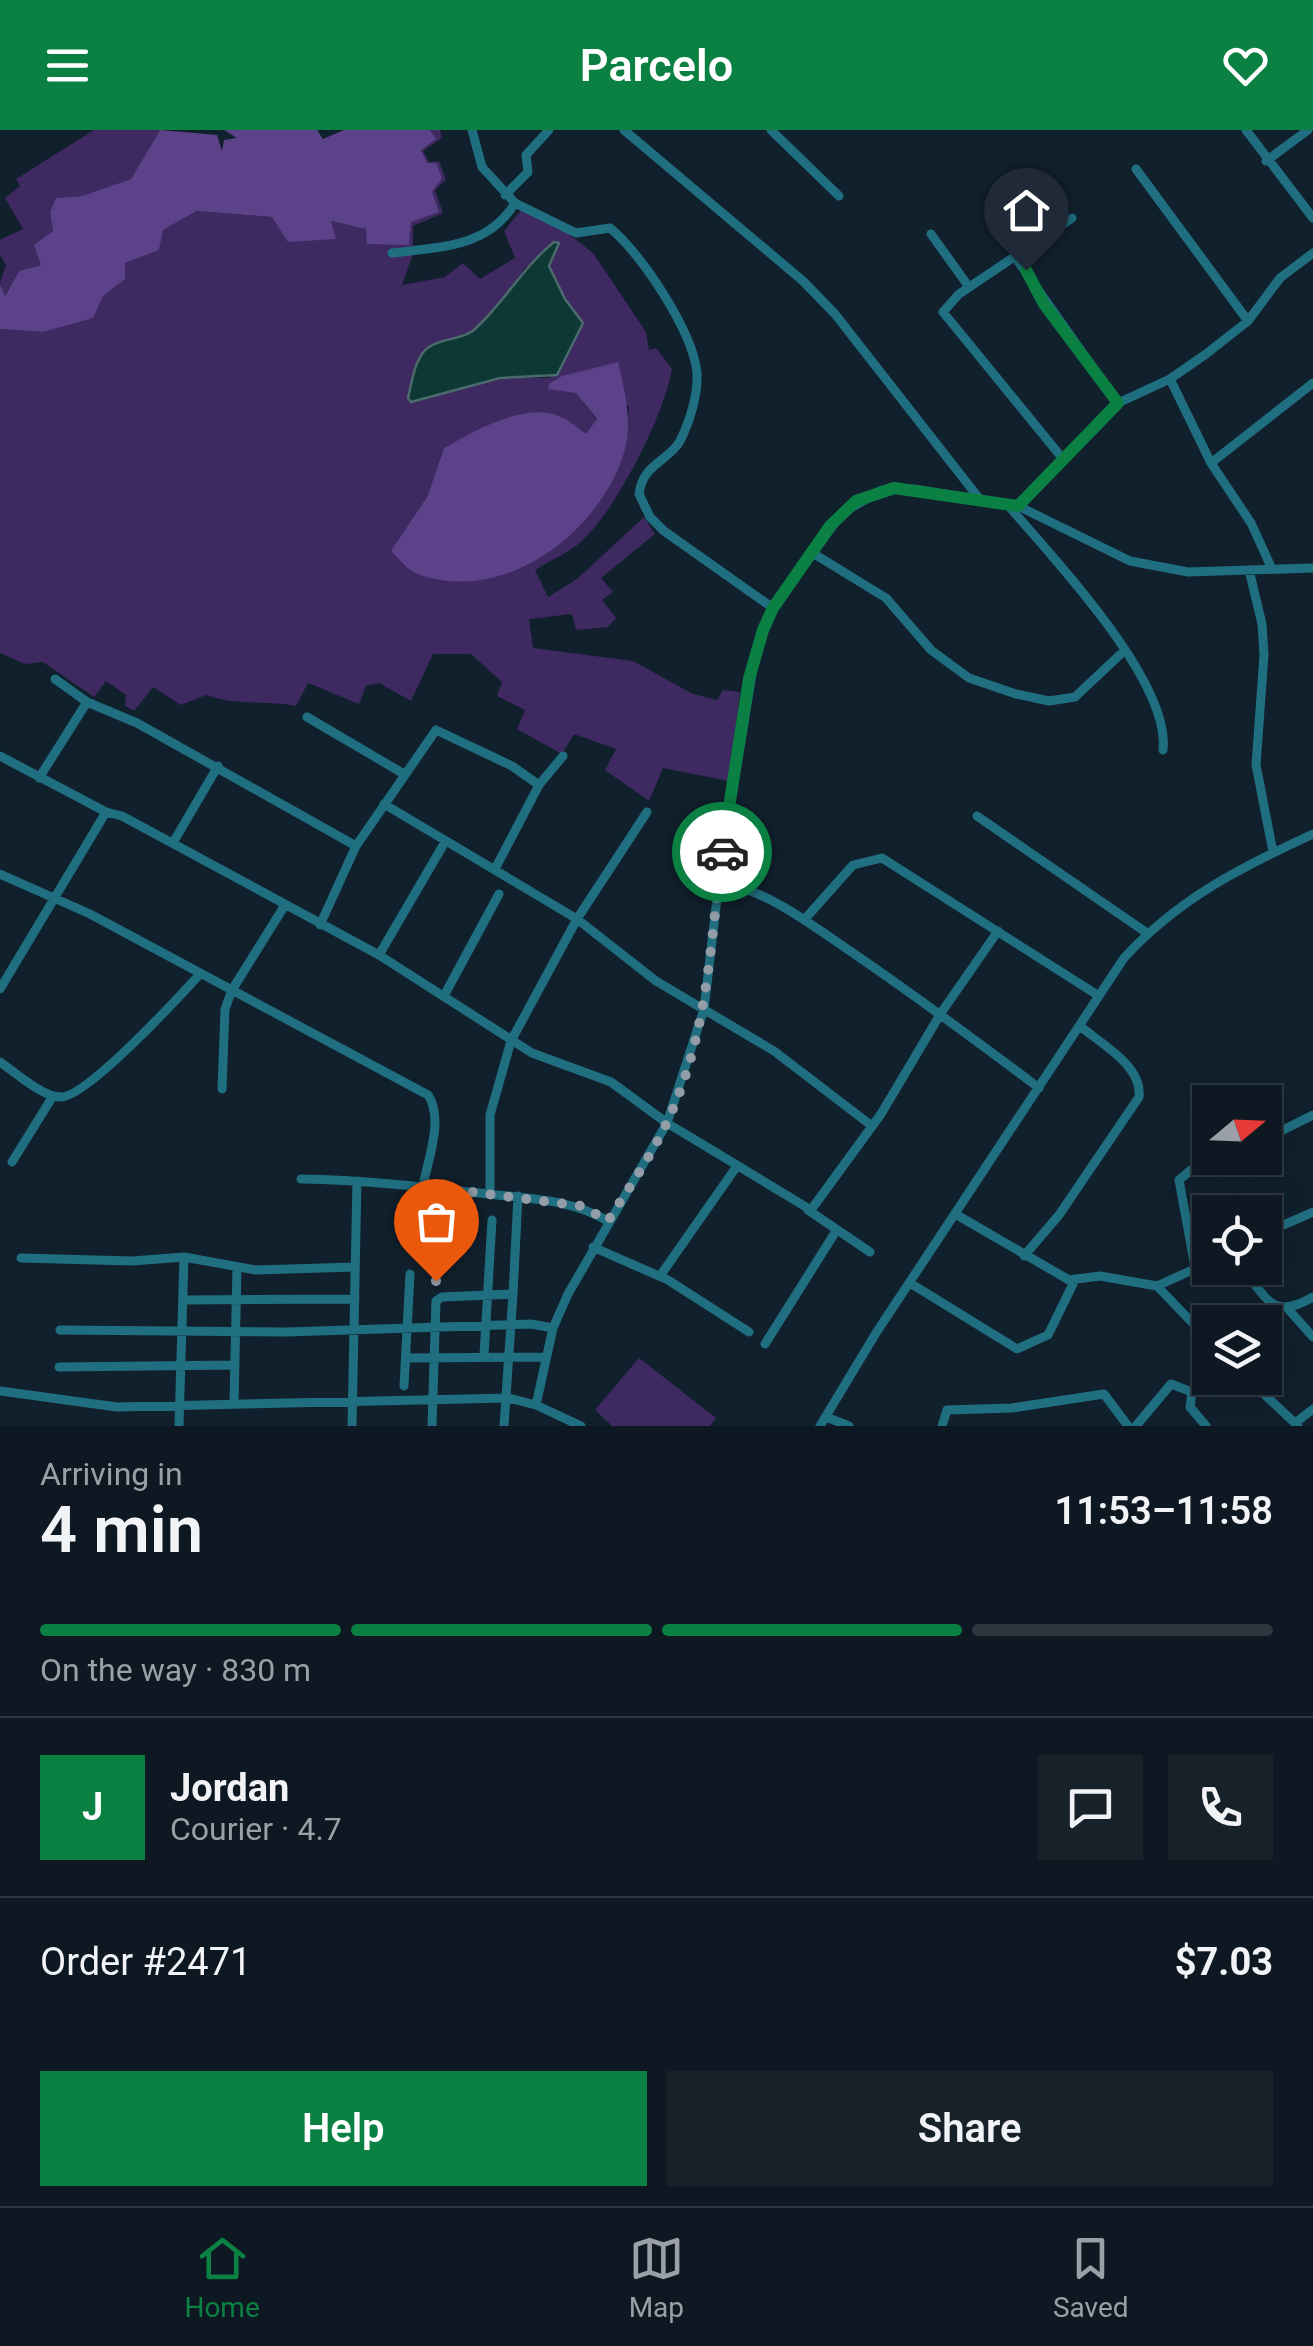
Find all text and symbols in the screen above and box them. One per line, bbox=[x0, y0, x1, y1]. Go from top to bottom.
icon: menu bbox=[40, 38, 95, 93]
icon: heart bbox=[1218, 38, 1273, 93]
text: Parcelo bbox=[580, 39, 733, 92]
pin bbox=[984, 168, 1069, 271]
icon: home bbox=[999, 183, 1054, 238]
courier bbox=[672, 802, 772, 902]
icon: car bbox=[695, 825, 750, 880]
north arrow bbox=[1192, 1085, 1282, 1175]
map controls bbox=[1192, 1085, 1282, 1395]
pin bbox=[394, 1179, 479, 1282]
icon: bag bbox=[409, 1194, 464, 1249]
button: locate bbox=[1192, 1195, 1282, 1285]
button: layers bbox=[1192, 1305, 1282, 1395]
text: Arriving in bbox=[40, 1455, 183, 1493]
text: 11:53–11:58 bbox=[1054, 1489, 1273, 1533]
text: 4 min bbox=[40, 1492, 203, 1568]
text: On the way · 830 m bbox=[40, 1651, 311, 1689]
button: chat bbox=[1038, 1755, 1143, 1860]
button: phone bbox=[1168, 1755, 1273, 1860]
text: Jordan bbox=[170, 1766, 289, 1810]
text: J bbox=[82, 1785, 103, 1829]
text: Courier · 4.7 bbox=[170, 1810, 342, 1848]
text: Order #2471 bbox=[40, 1940, 251, 1984]
text: $7.03 bbox=[1175, 1940, 1273, 1984]
button: Help bbox=[40, 2071, 647, 2186]
button: Share bbox=[667, 2071, 1273, 2186]
tab: Home bbox=[184, 2231, 260, 2324]
tab: Map bbox=[629, 2231, 684, 2324]
tab: Saved bbox=[1053, 2231, 1129, 2324]

